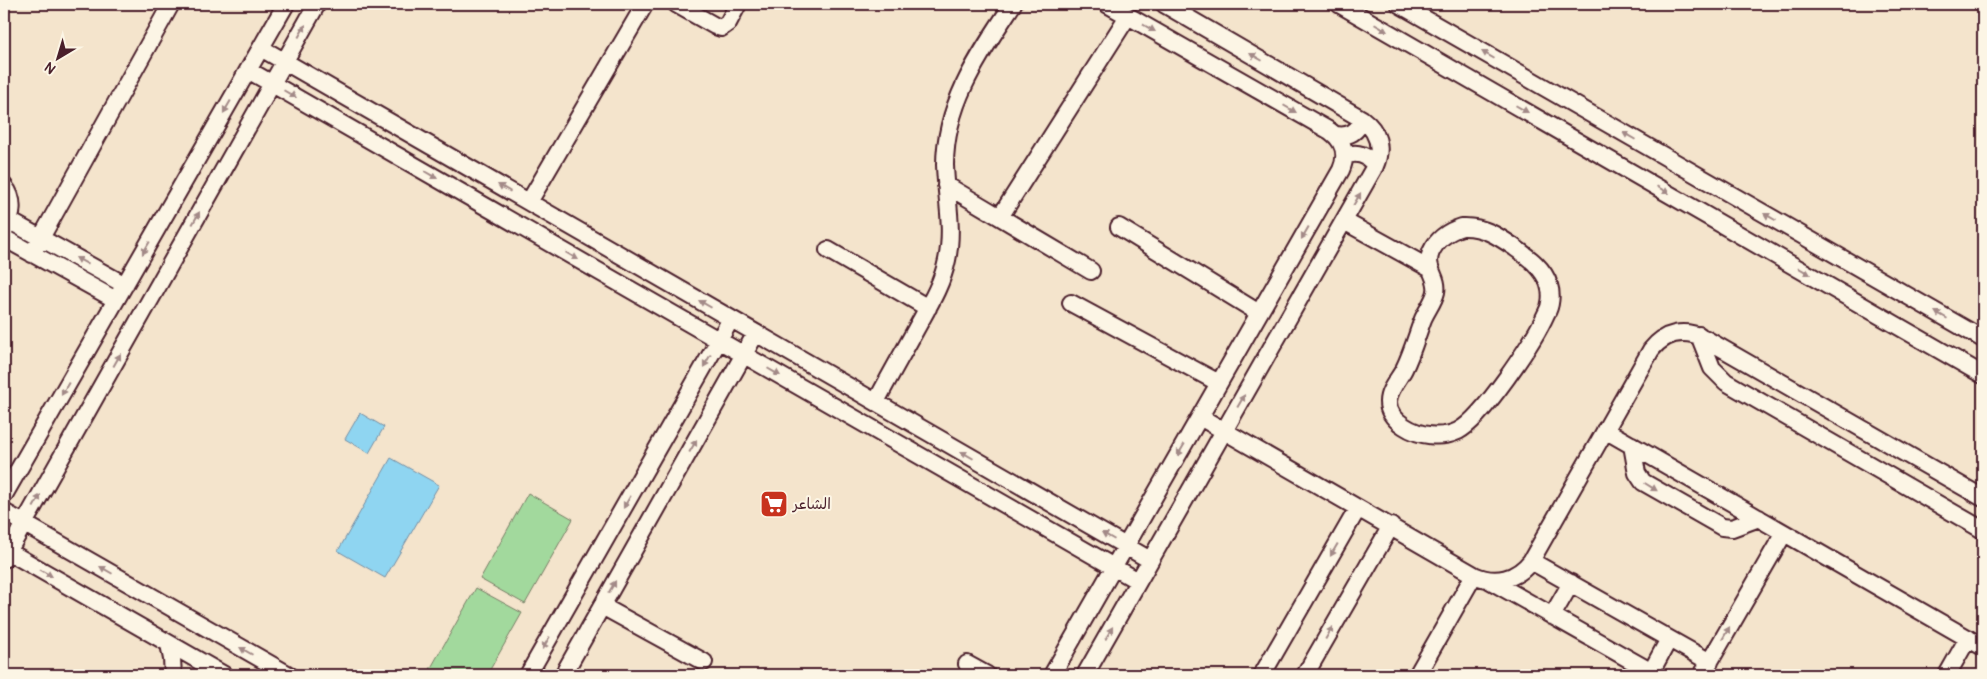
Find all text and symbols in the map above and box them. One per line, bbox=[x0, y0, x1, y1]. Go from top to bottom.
one-way arrow bbox=[297, 24, 306, 37]
one-way arrow bbox=[1142, 24, 1157, 32]
one-way arrow bbox=[1374, 24, 1389, 32]
north arrow bbox=[32, 32, 82, 82]
one-way arrow bbox=[1481, 51, 1495, 59]
one-way arrow bbox=[1249, 52, 1262, 61]
text: N bbox=[41, 58, 59, 77]
one-way arrow bbox=[284, 89, 297, 98]
one-way arrow bbox=[222, 100, 231, 113]
one-way arrow bbox=[1284, 104, 1297, 113]
one-way arrow bbox=[1516, 105, 1529, 114]
one-way arrow bbox=[1622, 131, 1635, 140]
one-way arrow bbox=[425, 170, 438, 179]
one-way arrow bbox=[497, 183, 510, 192]
one-way arrow bbox=[1656, 186, 1670, 195]
one-way arrow bbox=[1352, 192, 1361, 205]
one-way arrow bbox=[192, 211, 200, 225]
one-way arrow bbox=[1763, 212, 1776, 221]
one-way arrow bbox=[1301, 226, 1310, 239]
one-way arrow bbox=[142, 240, 150, 255]
one-way arrow bbox=[566, 251, 579, 260]
one-way arrow bbox=[75, 257, 90, 265]
one-way arrow bbox=[1797, 267, 1810, 276]
one-way arrow bbox=[699, 299, 712, 308]
one-way arrow bbox=[1934, 311, 1948, 320]
one-way arrow bbox=[112, 353, 121, 366]
one-way arrow bbox=[703, 354, 711, 369]
one-way arrow bbox=[767, 367, 780, 376]
one-way arrow bbox=[61, 381, 69, 396]
one-way arrow bbox=[1237, 394, 1246, 407]
one-way arrow bbox=[688, 439, 697, 452]
one-way arrow bbox=[1177, 443, 1186, 456]
one-way arrow bbox=[961, 450, 974, 459]
one-way arrow bbox=[1644, 482, 1657, 492]
supermarket icon: الشاعر bbox=[759, 489, 789, 519]
one-way arrow bbox=[33, 494, 41, 509]
place label: الشاعر bbox=[791, 495, 831, 514]
one-way arrow bbox=[622, 496, 631, 509]
one-way arrow bbox=[1102, 531, 1115, 540]
one-way arrow bbox=[1330, 544, 1339, 557]
one-way arrow bbox=[98, 566, 113, 574]
one-way arrow bbox=[39, 569, 53, 578]
one-way arrow bbox=[608, 581, 617, 594]
one-way arrow bbox=[1104, 626, 1113, 640]
one-way arrow bbox=[1325, 626, 1334, 640]
one-way arrow bbox=[1722, 626, 1731, 640]
one-way arrow bbox=[542, 636, 550, 651]
one-way arrow bbox=[239, 647, 254, 655]

